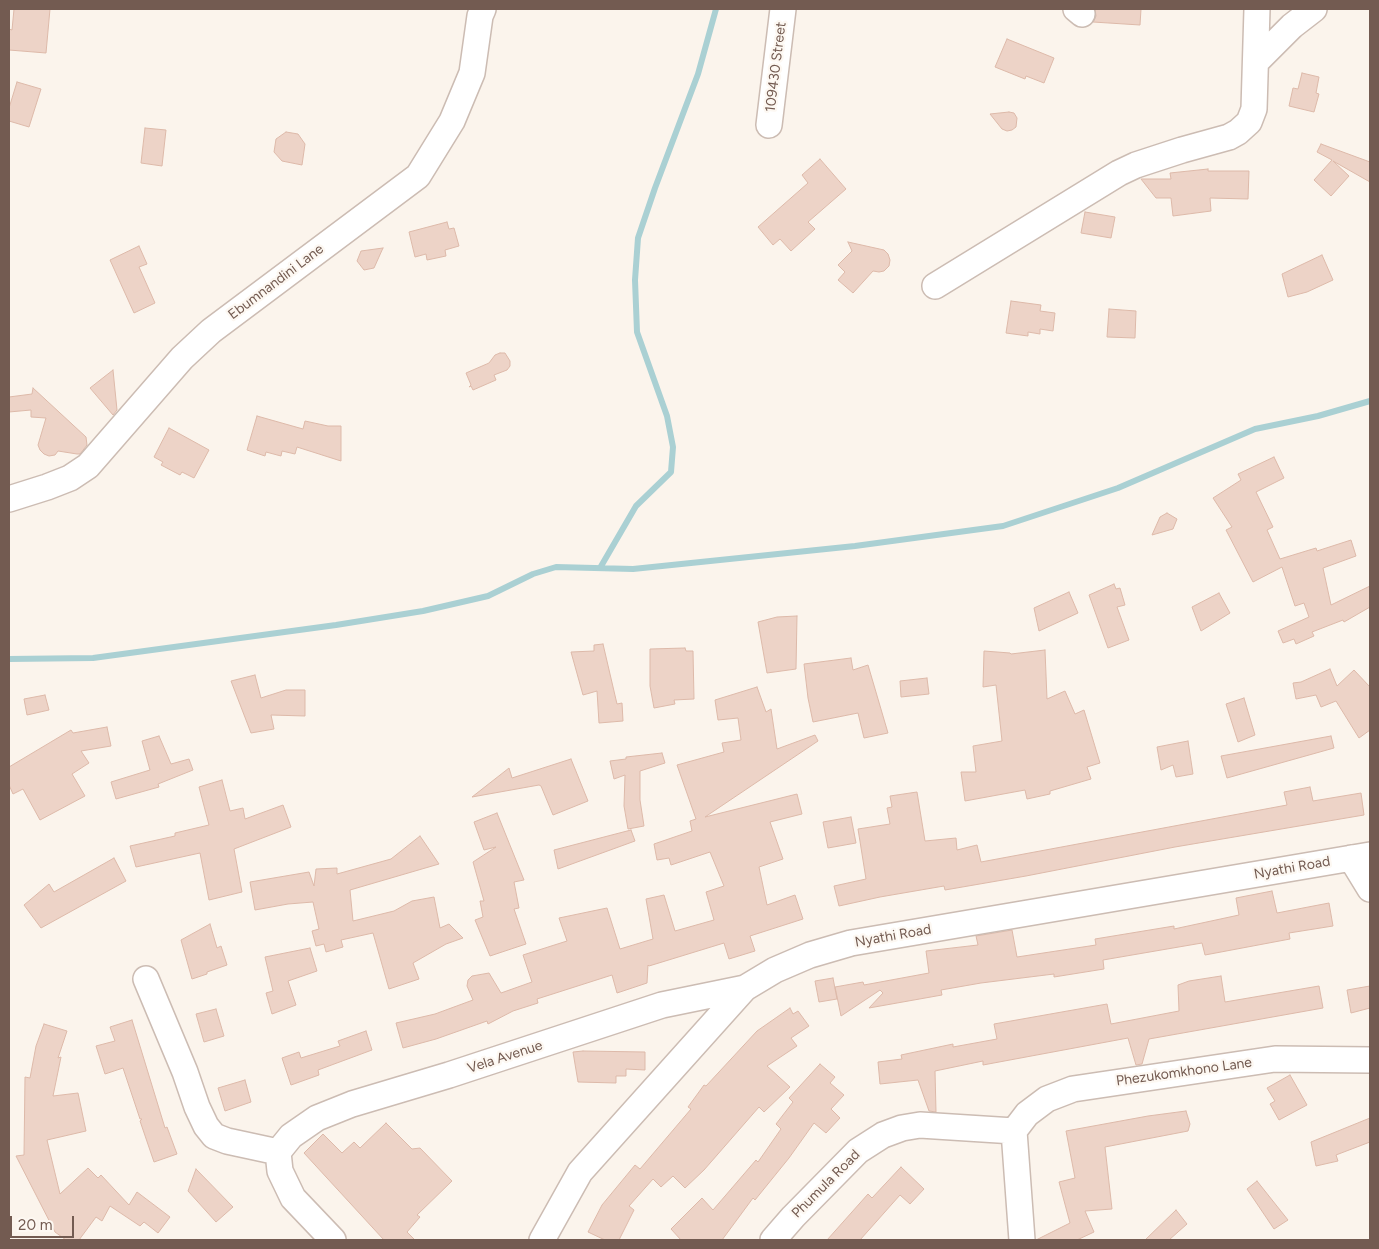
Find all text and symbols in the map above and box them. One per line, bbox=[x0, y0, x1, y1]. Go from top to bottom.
street label: 109430 Street bbox=[762, 21, 790, 113]
street label: Ebumnandini Lane bbox=[225, 241, 327, 323]
street label: Nyathi Road bbox=[1253, 853, 1331, 883]
street label: Nyathi Road bbox=[854, 921, 932, 951]
street label: Vela Avenue bbox=[465, 1037, 545, 1077]
street label: Phezukomkhono Lane bbox=[1115, 1054, 1253, 1090]
street label: Phumula Road bbox=[788, 1146, 864, 1222]
scale bar bbox=[12, 1206, 76, 1238]
text: 20 m bbox=[18, 1216, 52, 1234]

